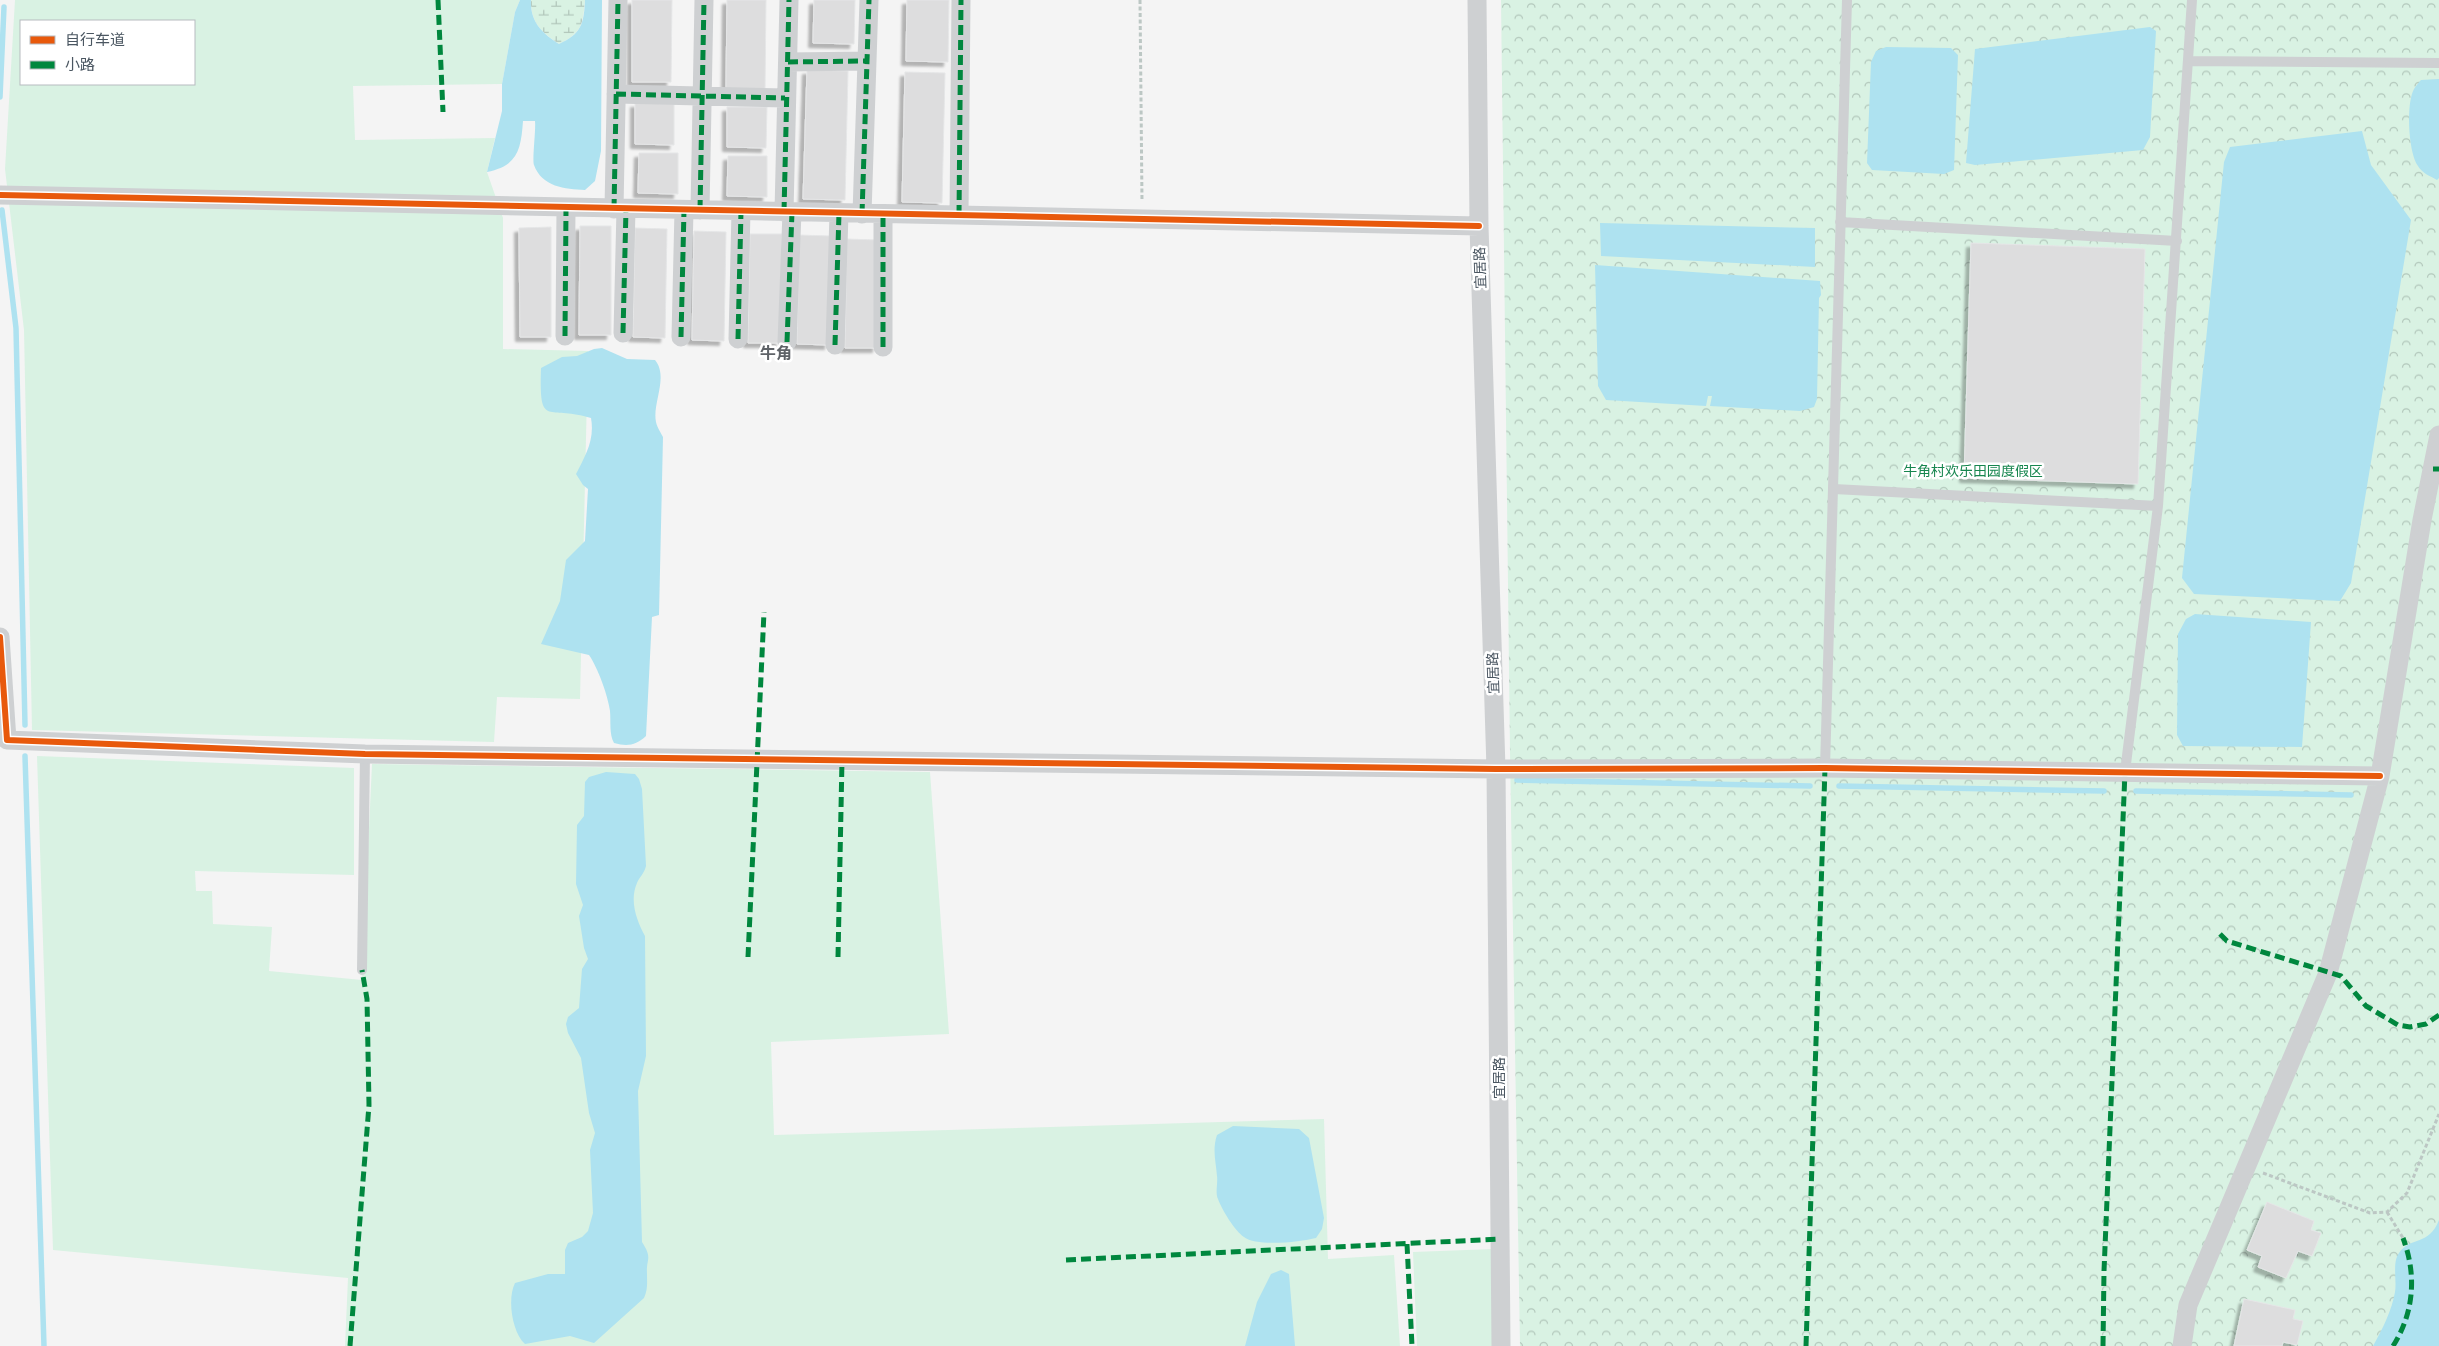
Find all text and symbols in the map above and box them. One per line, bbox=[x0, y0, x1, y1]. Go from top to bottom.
legend bbox=[20, 20, 195, 85]
text: 自行车道 bbox=[65, 29, 125, 50]
text: 小路 bbox=[65, 54, 95, 75]
street label: 宜居路 bbox=[1469, 247, 1491, 289]
district label: 牛角 bbox=[760, 342, 792, 365]
park label: 牛角村欢乐田园度假区 bbox=[1903, 461, 2043, 481]
street label: 宜居路 bbox=[1482, 652, 1504, 694]
street label: 宜居路 bbox=[1489, 1057, 1509, 1099]

